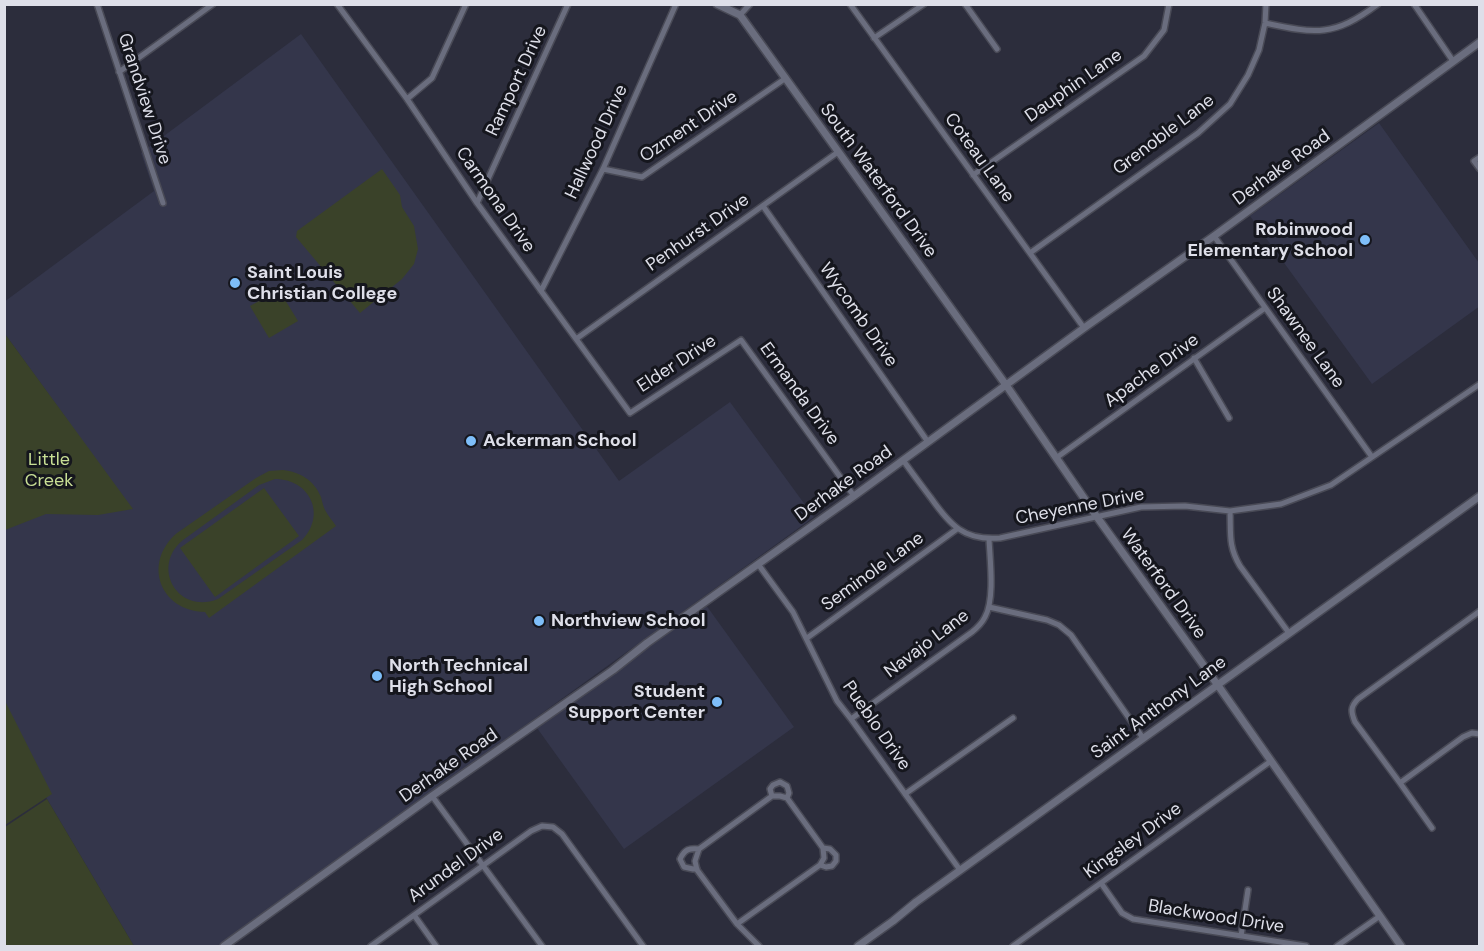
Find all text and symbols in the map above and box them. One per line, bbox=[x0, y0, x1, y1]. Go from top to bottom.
street label: Ramport Drive bbox=[482, 22, 552, 140]
street label: Grandview Drive bbox=[113, 31, 175, 167]
street label: Dauphin Lane bbox=[1021, 45, 1127, 127]
street label: Hallwood Drive bbox=[561, 81, 633, 203]
street label: Ozment Drive bbox=[636, 86, 742, 168]
street label: Grenoble Lane bbox=[1109, 90, 1219, 180]
street label: South Waterford Drive bbox=[815, 100, 941, 262]
street label: Coteau Lane bbox=[939, 109, 1019, 207]
street label: Derhake Road bbox=[1229, 126, 1335, 210]
street label: Carmona Drive bbox=[451, 143, 539, 257]
street label: Penhurst Drive bbox=[642, 189, 754, 277]
place label: Robinwood Elementary School bbox=[1187, 219, 1353, 262]
marker: Robinwood Elementary School bbox=[1358, 233, 1372, 247]
street label: Wycomb Drive bbox=[814, 259, 902, 371]
place label: Saint Louis Christian College bbox=[247, 262, 397, 304]
marker: Saint Louis Christian College bbox=[228, 276, 242, 290]
street label: Shawnee Lane bbox=[1261, 283, 1349, 393]
street label: Elder Drive bbox=[633, 330, 721, 398]
street label: Apache Drive bbox=[1101, 330, 1203, 412]
street label: Ermanda Drive bbox=[755, 339, 843, 449]
place label: Ackerman School bbox=[483, 430, 637, 452]
marker: Ackerman School bbox=[464, 434, 478, 448]
street label: Derhake Road bbox=[791, 442, 897, 526]
park label: Little Creek bbox=[25, 449, 73, 492]
street label: Cheyenne Drive bbox=[1014, 484, 1146, 530]
street label: Waterford Drive bbox=[1116, 525, 1210, 643]
street label: Seminole Lane bbox=[818, 528, 928, 616]
street label: Navajo Lane bbox=[880, 605, 974, 683]
place label: Northview School bbox=[551, 610, 706, 632]
marker: Northview School bbox=[532, 614, 546, 628]
street label: Saint Anthony Lane bbox=[1087, 652, 1231, 764]
place label: North Technical High School bbox=[389, 655, 528, 698]
marker: North Technical High School bbox=[370, 669, 384, 683]
street label: Pueblo Drive bbox=[837, 677, 915, 775]
place label: Student Support Center bbox=[568, 681, 705, 724]
marker: Student Support Center bbox=[710, 695, 724, 709]
street label: Derhake Road bbox=[396, 724, 502, 808]
street label: Kingsley Drive bbox=[1080, 798, 1186, 884]
street label: Arundel Drive bbox=[404, 824, 508, 908]
street label: Blackwood Drive bbox=[1146, 896, 1286, 938]

